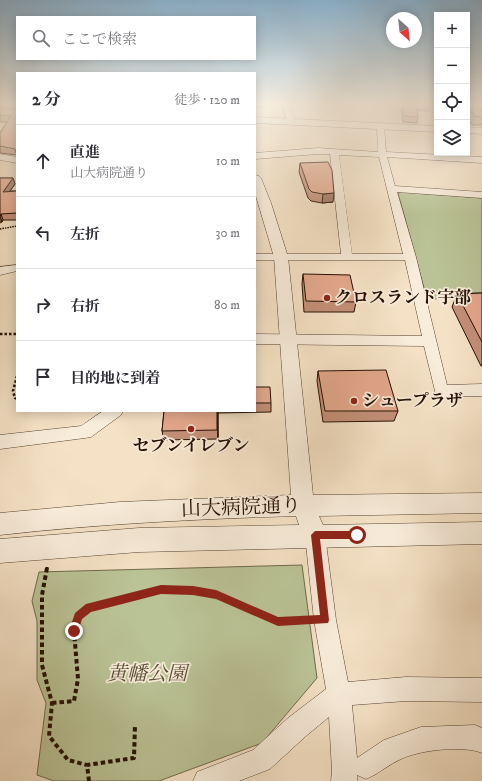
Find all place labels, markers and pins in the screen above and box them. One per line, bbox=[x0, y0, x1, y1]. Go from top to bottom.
place label: クロスランド宇部 bbox=[335, 287, 471, 309]
marker: クロスランド宇部 bbox=[322, 293, 332, 303]
place label: シュープラザ bbox=[362, 390, 463, 412]
marker: シュープラザ bbox=[349, 396, 359, 406]
marker: セブンイレブン bbox=[186, 424, 196, 434]
place label: セブンイレブン bbox=[133, 435, 249, 457]

